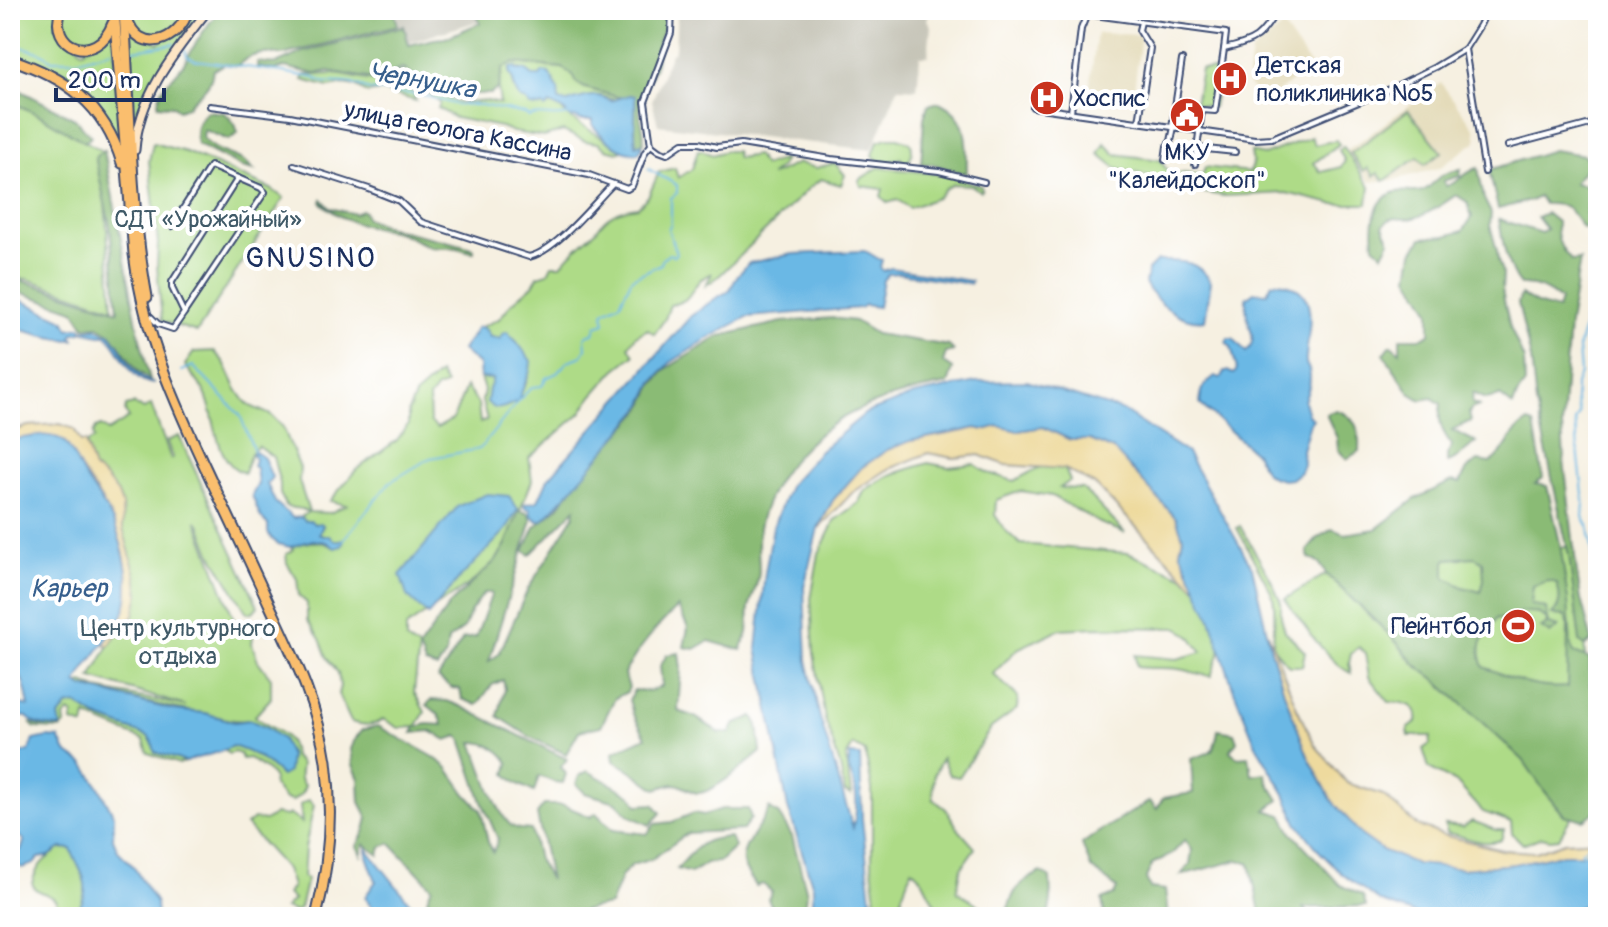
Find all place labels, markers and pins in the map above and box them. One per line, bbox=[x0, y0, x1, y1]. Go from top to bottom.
place label: Детская поликлиника №5 bbox=[1255, 51, 1434, 108]
hospital icon: Детская поликлиника №5 bbox=[1211, 60, 1249, 98]
hospital icon: Хоспис bbox=[1028, 79, 1066, 117]
place label: Хоспис bbox=[1073, 84, 1146, 113]
public building icon: МКУ "Калейдоскоп" bbox=[1168, 96, 1206, 134]
place label: МКУ "Калейдоскоп" bbox=[1108, 138, 1266, 195]
sports icon: Пейнтбол bbox=[1499, 607, 1537, 645]
place label: Пейнтбол bbox=[1391, 612, 1492, 641]

